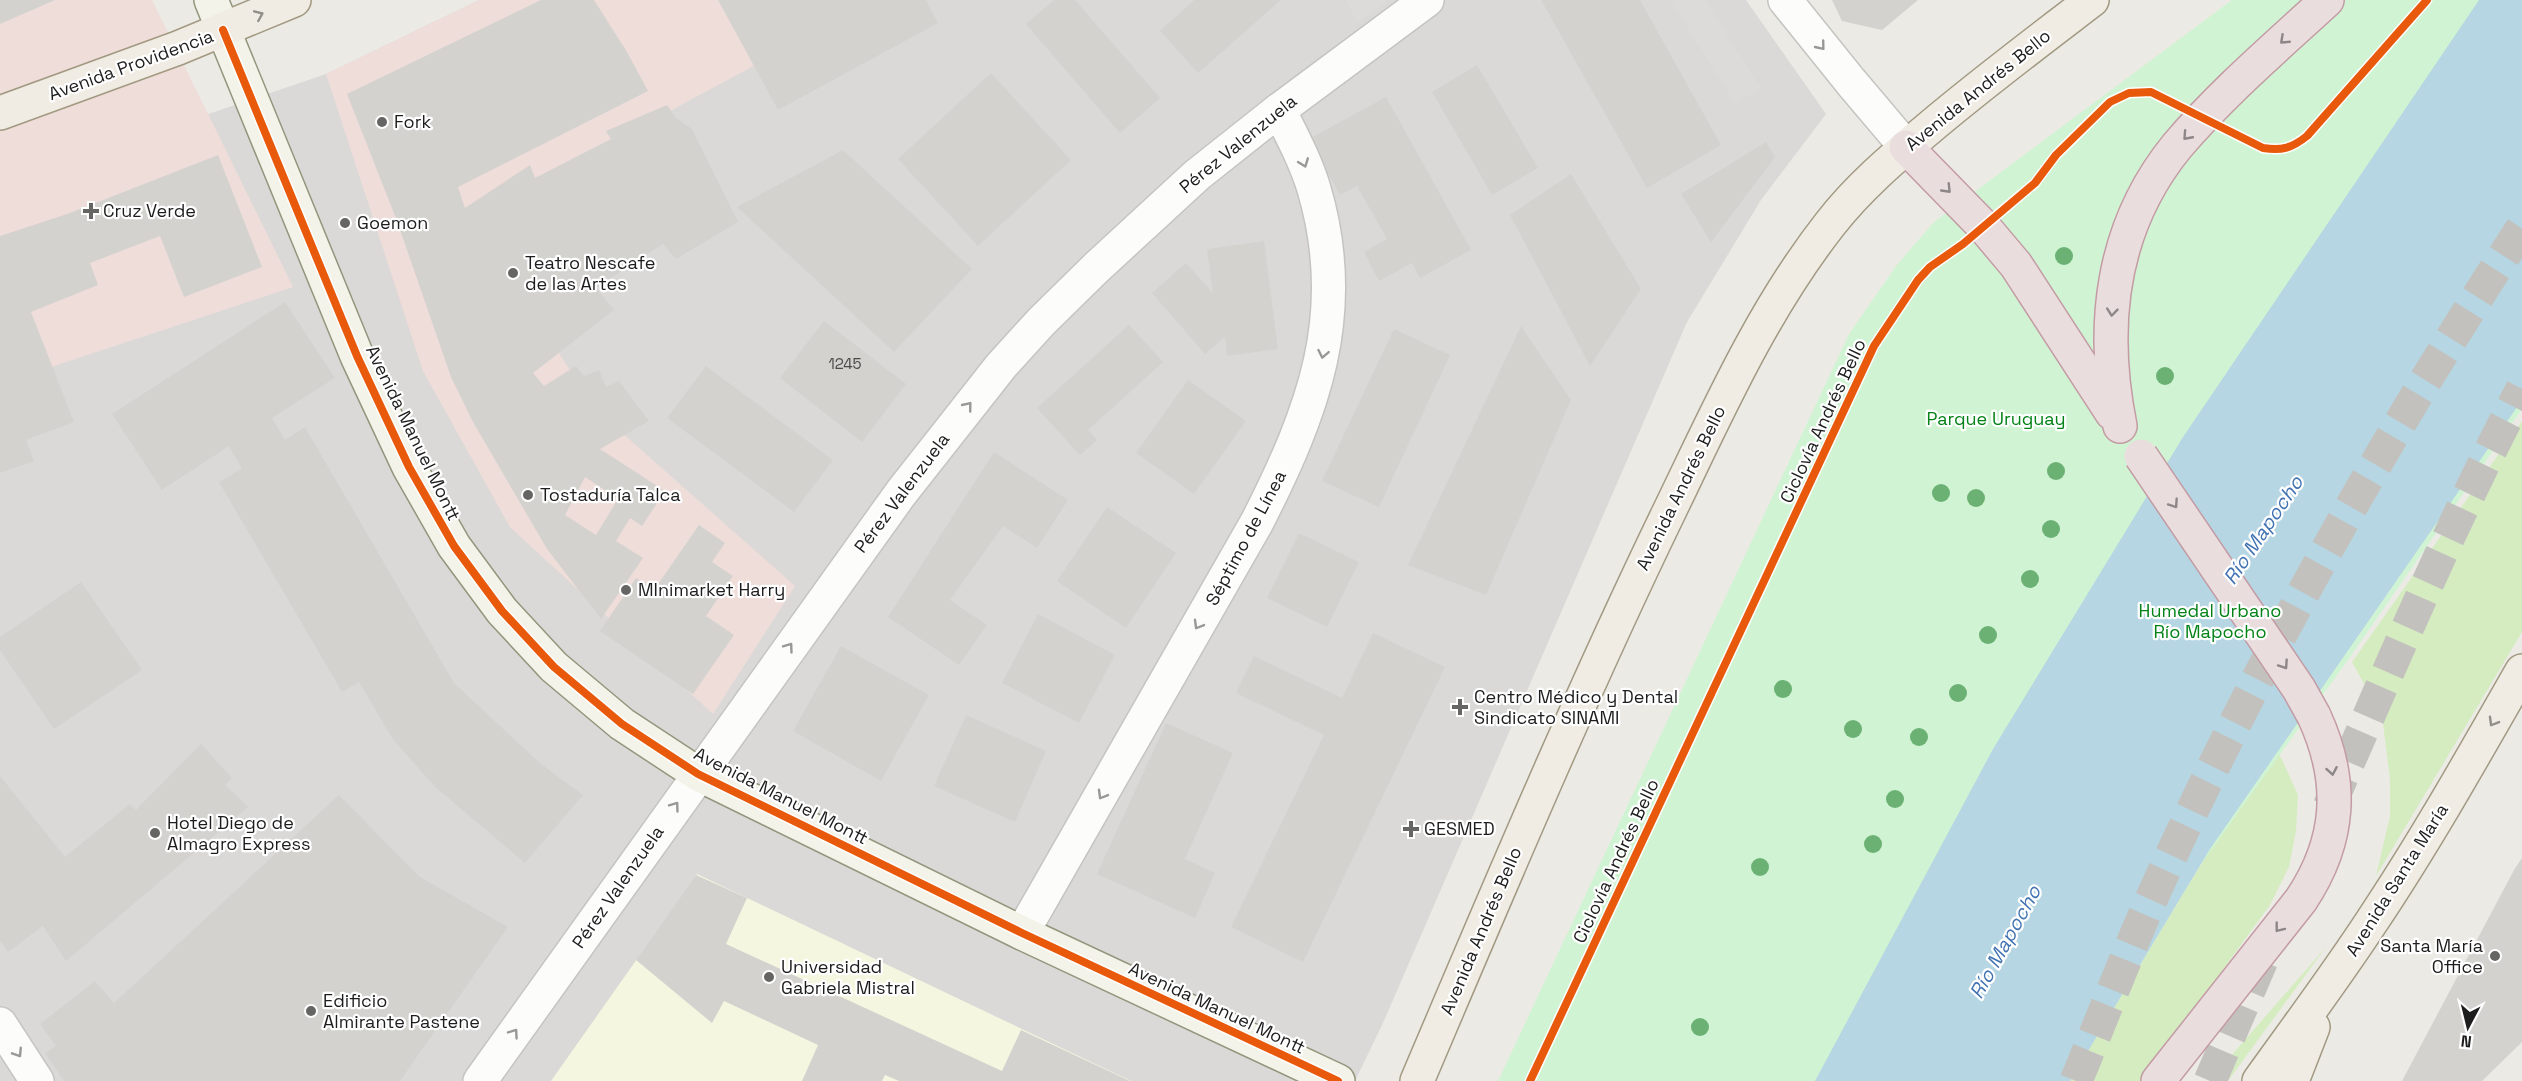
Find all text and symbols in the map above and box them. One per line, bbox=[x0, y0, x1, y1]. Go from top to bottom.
one-way arrow bbox=[252, 10, 263, 22]
street label: Avenida Providencia bbox=[45, 24, 217, 105]
street label: Avenida Andrés Bello bbox=[1900, 24, 2055, 155]
one-way arrow bbox=[2280, 33, 2291, 44]
one-way arrow bbox=[1814, 39, 1825, 50]
street label: Pérez Valenzuela bbox=[1174, 89, 1301, 198]
place label: Fork bbox=[394, 110, 432, 133]
marker: Fork bbox=[375, 115, 389, 129]
one-way arrow bbox=[2183, 129, 2194, 140]
one-way arrow bbox=[1297, 157, 1309, 168]
one-way arrow bbox=[1940, 181, 1951, 192]
place label: Cruz Verde bbox=[103, 199, 196, 222]
marker: Cruz Verde bbox=[84, 204, 98, 218]
place label: Goemon bbox=[357, 211, 428, 234]
marker: Goemon bbox=[338, 216, 352, 230]
place label: Teatro Nescafe de las Artes bbox=[525, 251, 656, 295]
marker: Teatro Nescafe de las Artes bbox=[506, 266, 520, 280]
one-way arrow bbox=[2106, 307, 2119, 316]
street label: Ciclovía Andrés Bello bbox=[1774, 335, 1871, 507]
street label: Avenida Manuel Montt bbox=[361, 341, 466, 524]
one-way arrow bbox=[1317, 349, 1330, 359]
house number: 1245 bbox=[828, 354, 862, 373]
one-way arrow bbox=[961, 402, 972, 413]
street label: Avenida Andrés Bello bbox=[1631, 402, 1730, 574]
park label: Parque Uruguay bbox=[1927, 407, 2065, 430]
street label: Pérez Valenzuela bbox=[849, 428, 954, 557]
street label: Séptimo de Línea bbox=[1200, 466, 1291, 609]
water label: Río Mapocho bbox=[2217, 470, 2309, 589]
place label: Tostaduría Talca bbox=[540, 483, 681, 506]
marker: Tostaduría Talca bbox=[521, 488, 535, 502]
one-way arrow bbox=[2166, 498, 2177, 509]
place label: MInimarket Harry bbox=[638, 578, 785, 601]
marker: MInimarket Harry bbox=[619, 583, 633, 597]
park label: Humedal Urbano Río Mapocho bbox=[2139, 599, 2281, 643]
one-way arrow bbox=[1194, 619, 1206, 630]
one-way arrow bbox=[782, 643, 793, 654]
one-way arrow bbox=[2277, 659, 2288, 670]
place label: Centro Médico y Dental Sindicato SINAMI bbox=[1474, 685, 1678, 729]
marker: Centro Médico y Dental Sindicato SINAMI bbox=[1451, 698, 1469, 716]
one-way arrow bbox=[2489, 715, 2500, 726]
street label: Avenida Manuel Montt bbox=[690, 742, 872, 849]
one-way arrow bbox=[2325, 766, 2338, 776]
street label: Ciclovía Andrés Bello bbox=[1567, 775, 1664, 947]
one-way arrow bbox=[1097, 789, 1109, 799]
street label: Avenida Santa María bbox=[2340, 799, 2453, 960]
one-way arrow bbox=[668, 801, 679, 812]
place label: Hotel Diego de Almagro Express bbox=[167, 811, 311, 855]
place label: GESMED bbox=[1424, 817, 1495, 840]
marker: GESMED bbox=[1402, 820, 1420, 838]
street label: Pérez Valenzuela bbox=[567, 821, 668, 952]
marker: Hotel Diego de Almagro Express bbox=[148, 826, 162, 840]
street label: Avenida Andrés Bello bbox=[1435, 843, 1526, 1018]
water label: Río Mapocho bbox=[1963, 880, 2047, 1003]
one-way arrow bbox=[2276, 921, 2287, 932]
place label: Santa María Office bbox=[2380, 934, 2483, 978]
marker: Santa María Office bbox=[2488, 949, 2502, 963]
place label: Universidad Gabriela Mistral bbox=[781, 955, 915, 999]
street label: Avenida Manuel Montt bbox=[1125, 956, 1309, 1059]
marker: Universidad Gabriela Mistral bbox=[762, 970, 776, 984]
place label: Edificio Almirante Pastene bbox=[323, 989, 480, 1033]
north arrow bbox=[2438, 997, 2498, 1057]
marker: Edificio Almirante Pastene bbox=[304, 1004, 318, 1018]
one-way arrow bbox=[507, 1029, 518, 1040]
text: N bbox=[2460, 1030, 2473, 1052]
one-way arrow bbox=[11, 1046, 22, 1057]

